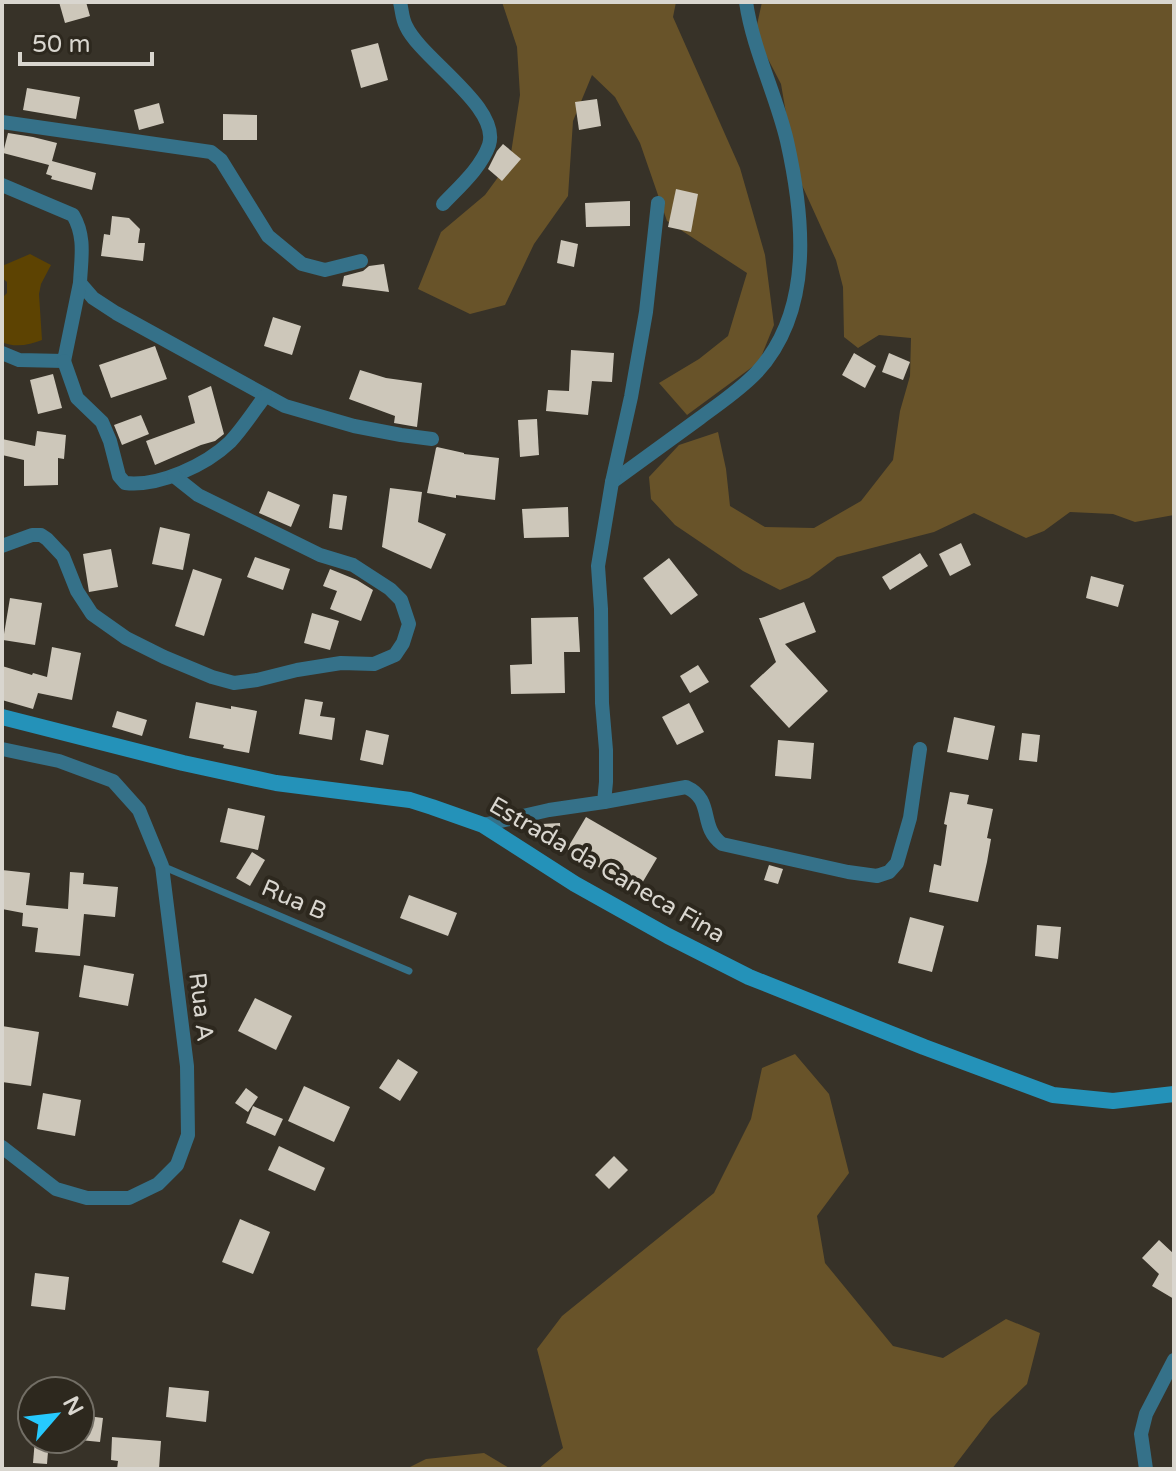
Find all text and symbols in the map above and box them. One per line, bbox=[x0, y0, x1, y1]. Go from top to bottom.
scale bar bbox=[20, 16, 152, 66]
text: 50 m bbox=[32, 30, 90, 59]
street label: Estrada da Caneca Fina bbox=[484, 791, 730, 949]
street label: Rua B bbox=[257, 873, 331, 927]
street label: Rua A bbox=[182, 971, 220, 1043]
north arrow bbox=[16, 1375, 96, 1455]
text: N bbox=[57, 1392, 88, 1420]

